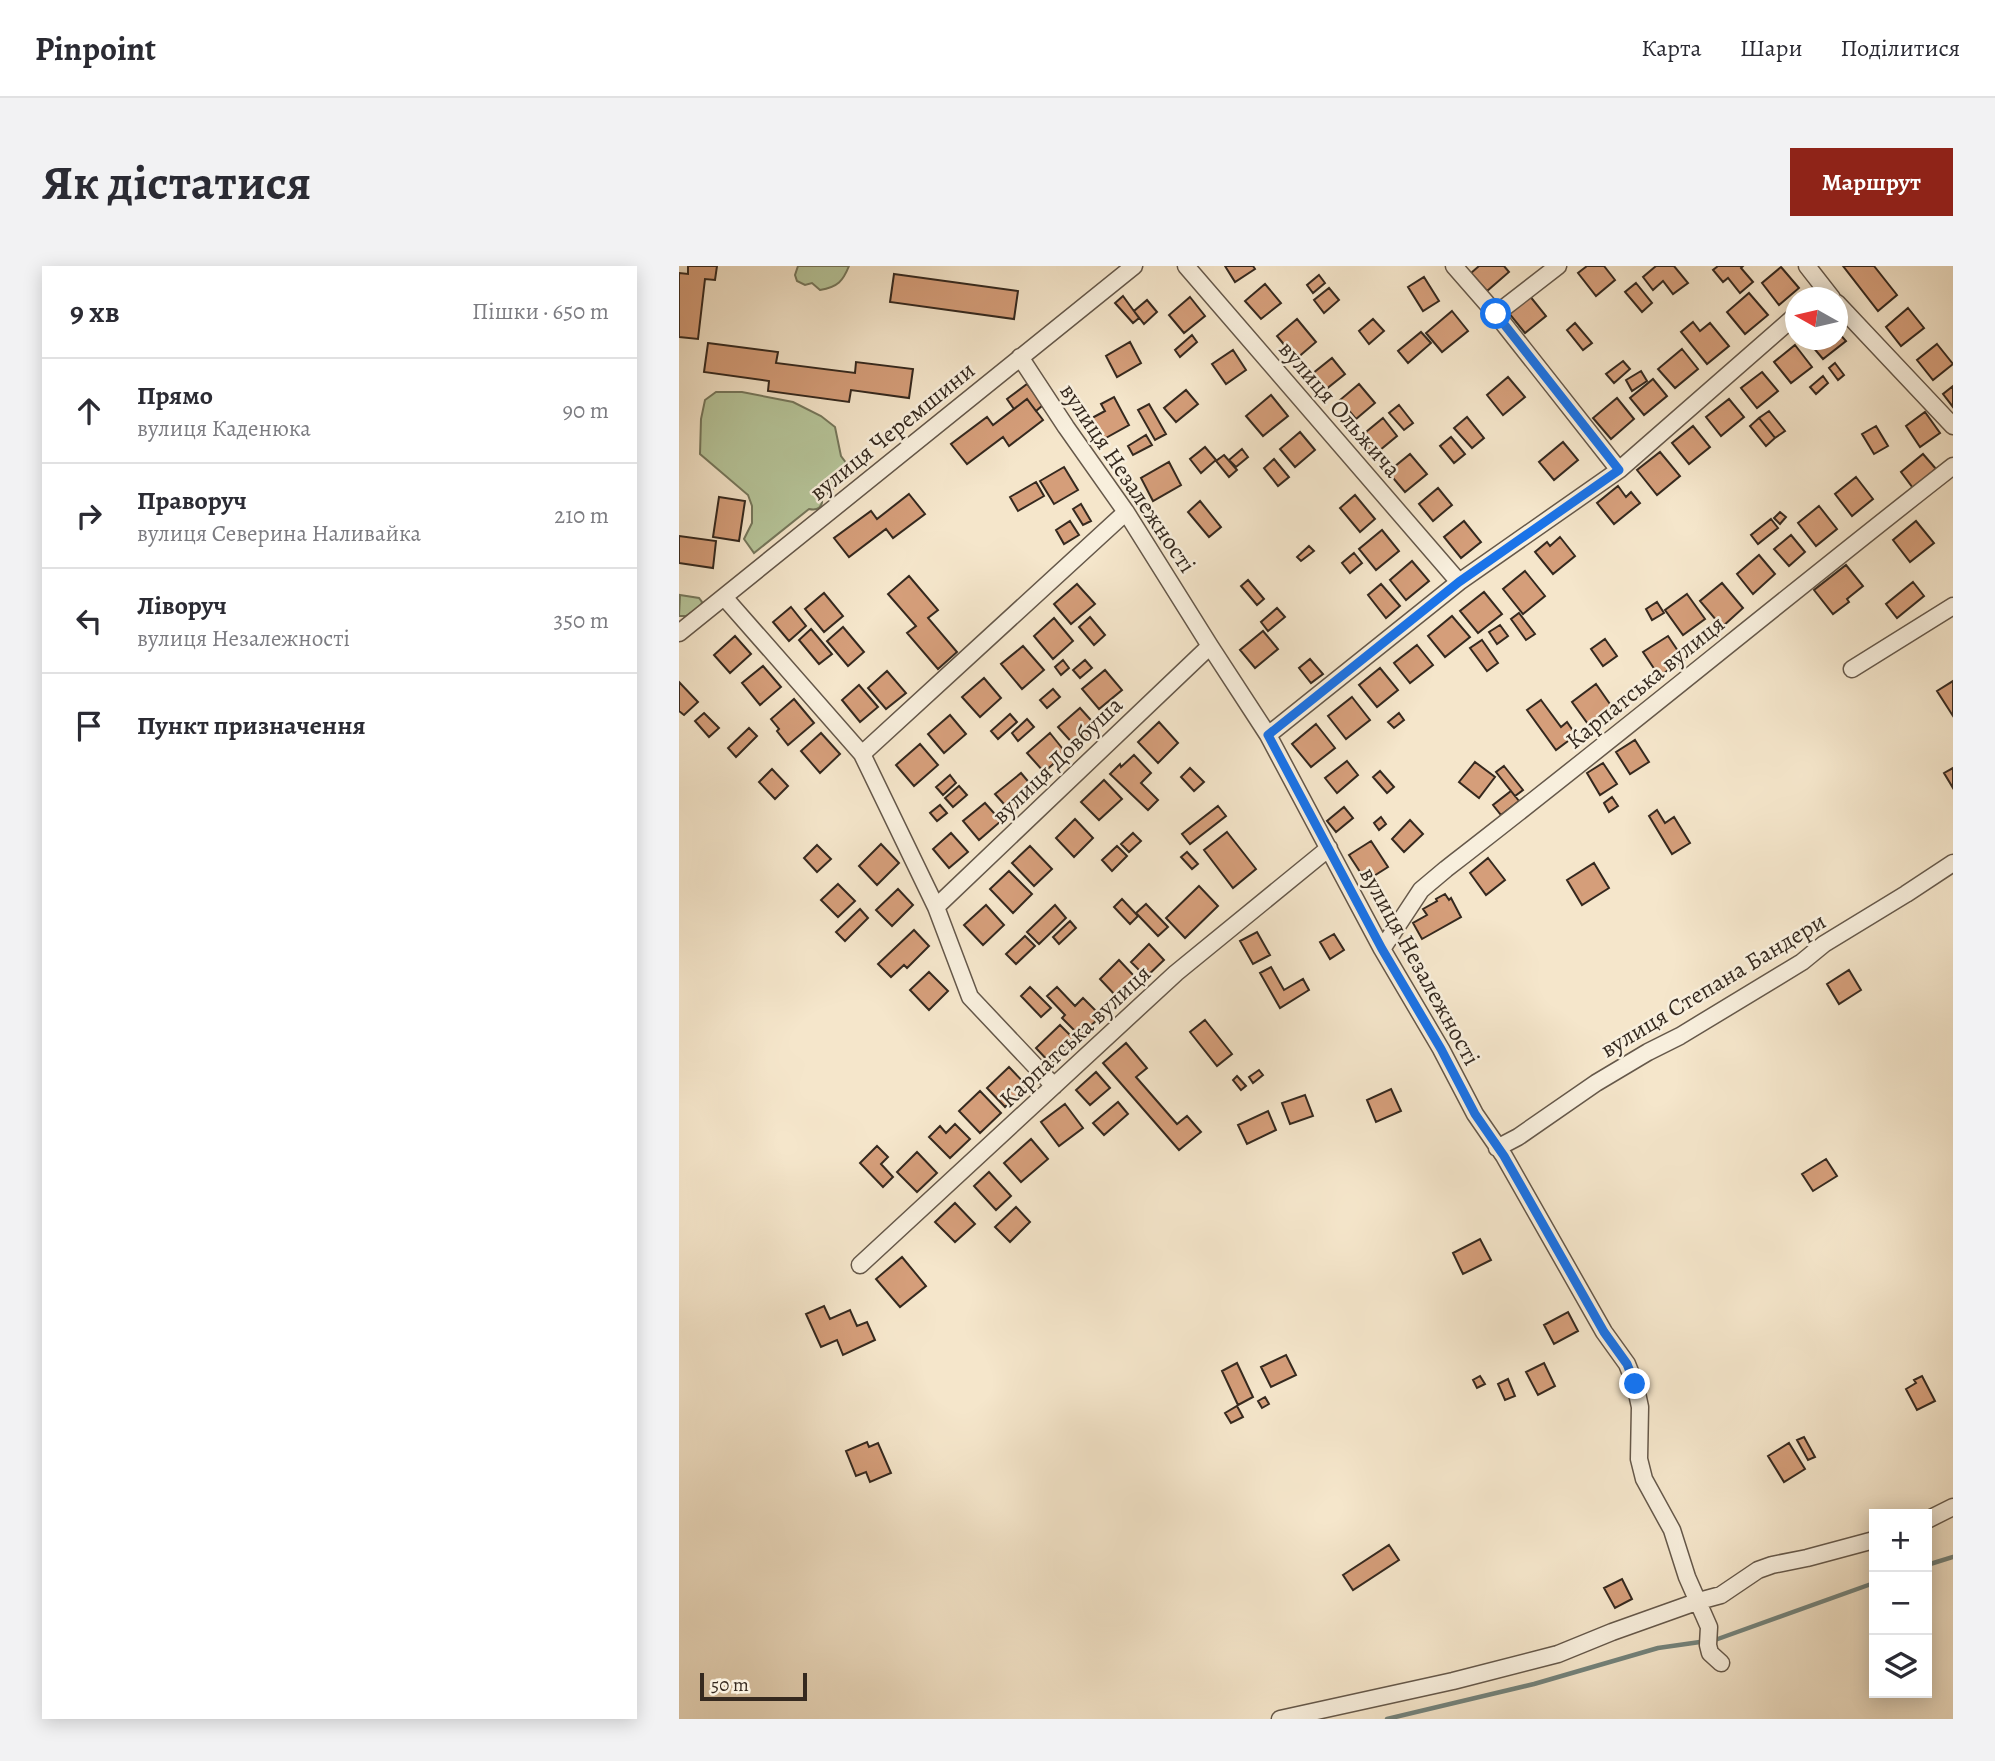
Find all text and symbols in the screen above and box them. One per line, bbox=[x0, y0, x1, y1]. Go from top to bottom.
text: Pinpoint bbox=[35, 26, 156, 71]
text: Карта bbox=[1641, 32, 1702, 64]
text: Шари bbox=[1740, 32, 1803, 64]
text: Поділитися bbox=[1841, 32, 1960, 64]
button: Маршрут bbox=[1790, 148, 1953, 216]
text: Як дістатися bbox=[42, 149, 311, 216]
north arrow bbox=[1785, 287, 1848, 350]
text: 9 хв bbox=[70, 292, 120, 332]
text: Пішки · 650 m bbox=[472, 296, 609, 327]
route start bbox=[1480, 298, 1511, 329]
street label: вулиця Ольжича bbox=[1272, 334, 1408, 484]
street label: вулиця Черемшини bbox=[803, 354, 981, 508]
street label: вулиця Незалежності bbox=[1053, 377, 1203, 579]
text: Прямо bbox=[137, 378, 213, 413]
icon: ahead bbox=[70, 392, 108, 430]
text: 90 m bbox=[563, 395, 609, 426]
text: вулиця Каденюка bbox=[137, 413, 311, 444]
text: Праворуч bbox=[137, 483, 247, 518]
icon: right bbox=[70, 497, 108, 535]
text: 210 m bbox=[554, 500, 609, 531]
text: вулиця Северина Наливайка bbox=[137, 518, 421, 549]
text: Ліворуч bbox=[137, 588, 227, 623]
icon: left bbox=[70, 602, 108, 640]
text: 350 m bbox=[554, 605, 609, 636]
street label: Карпатська вулиця bbox=[1559, 608, 1731, 756]
text: вулиця Незалежності bbox=[137, 623, 350, 654]
street label: вулиця Довбуша bbox=[985, 689, 1129, 831]
icon: arrive bbox=[70, 707, 108, 745]
text: Пункт призначення bbox=[137, 708, 366, 743]
street label: вулиця Незалежності bbox=[1352, 861, 1488, 1071]
street label: вулиця Степана Бандери bbox=[1594, 905, 1832, 1065]
street label: Карпатська вулиця bbox=[992, 957, 1158, 1115]
route end bbox=[1619, 1368, 1650, 1399]
map controls bbox=[1869, 1509, 1932, 1698]
button: + bbox=[1869, 1509, 1932, 1572]
button: − bbox=[1869, 1572, 1932, 1635]
button: layers bbox=[1869, 1635, 1932, 1698]
scale bar bbox=[700, 1670, 807, 1702]
text: 50 m bbox=[711, 1672, 749, 1698]

